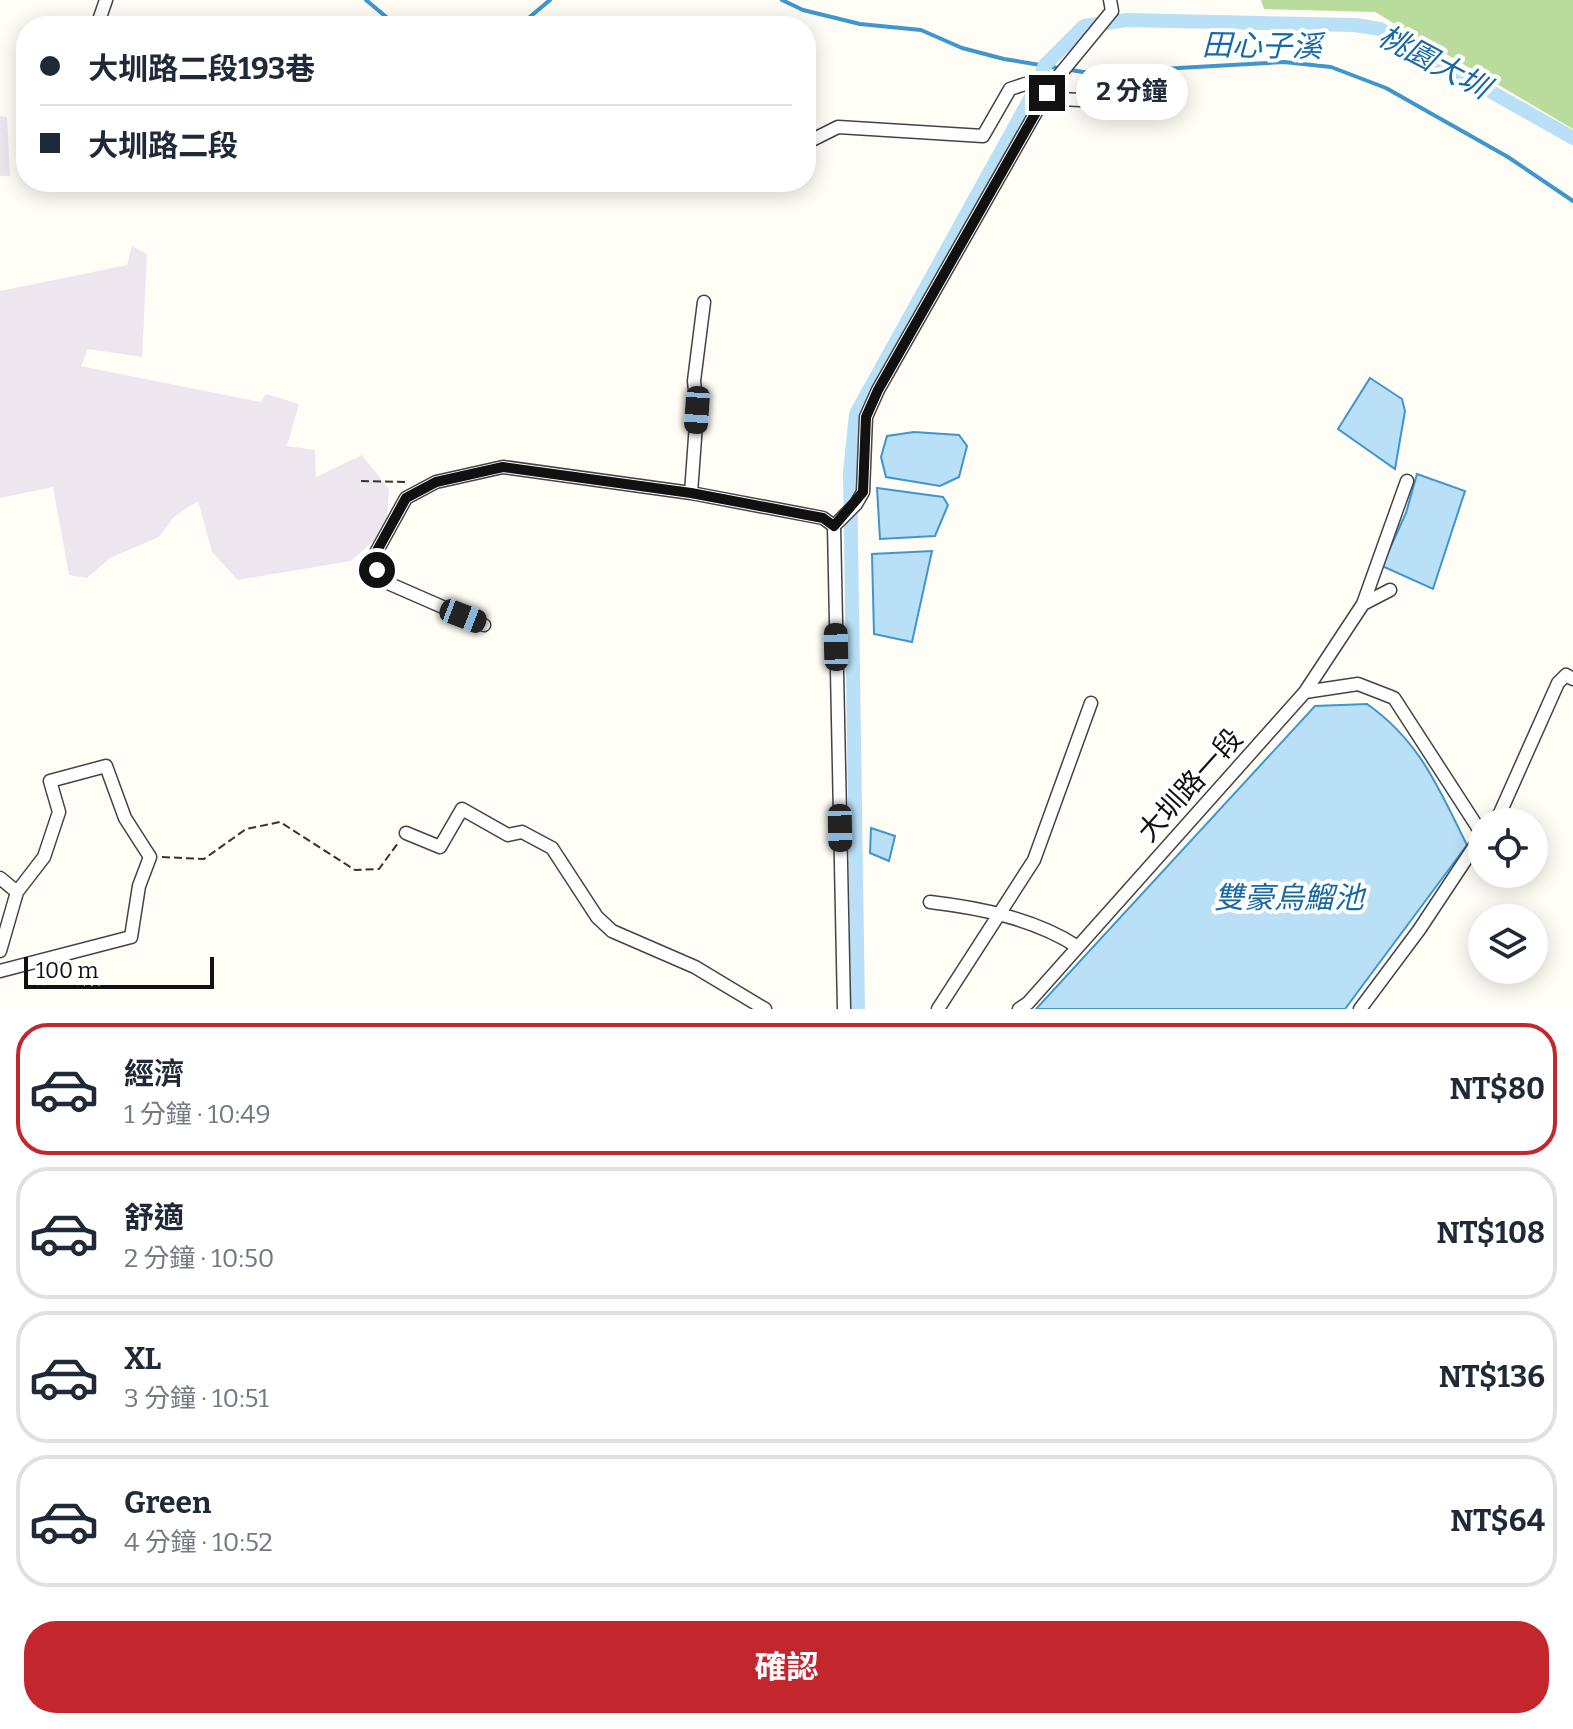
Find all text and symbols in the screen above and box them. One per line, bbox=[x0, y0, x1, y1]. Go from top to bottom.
water label: 桃園大圳 bbox=[1373, 18, 1499, 108]
water label: 田心子溪 bbox=[1202, 27, 1326, 65]
text: 大圳路二段193巷 bbox=[88, 51, 315, 87]
callout: 2 分鐘 bbox=[1075, 65, 1187, 121]
route end bbox=[1029, 75, 1065, 111]
text: 2 分鐘 bbox=[1096, 76, 1168, 107]
text: 大圳路二段 bbox=[88, 128, 238, 164]
car bbox=[683, 385, 711, 435]
route start bbox=[359, 552, 395, 588]
car bbox=[436, 596, 490, 636]
car bbox=[824, 623, 848, 671]
street label: 大圳路一段 bbox=[1131, 722, 1249, 848]
car bbox=[828, 804, 852, 852]
map controls bbox=[1468, 808, 1548, 984]
button: locate bbox=[1468, 808, 1548, 888]
water label: 雙豪烏鰡池 bbox=[1214, 880, 1367, 916]
button: layers bbox=[1468, 904, 1548, 984]
scale bar bbox=[24, 953, 214, 989]
text: 100 m bbox=[36, 957, 99, 984]
icon: car bbox=[28, 1053, 100, 1125]
text: 經濟 bbox=[124, 1056, 184, 1092]
text: NT$80 bbox=[1449, 1071, 1545, 1107]
text: 1 分鐘 · 10:49 bbox=[124, 1099, 271, 1130]
icon: car bbox=[28, 1197, 100, 1269]
text: 舒適 bbox=[124, 1200, 184, 1236]
text: NT$108 bbox=[1437, 1215, 1545, 1251]
text: 2 分鐘 · 10:50 bbox=[124, 1243, 275, 1274]
icon: car bbox=[28, 1341, 100, 1413]
text: XL bbox=[124, 1341, 161, 1377]
text: NT$136 bbox=[1439, 1359, 1545, 1395]
text: 3 分鐘 · 10:51 bbox=[124, 1383, 269, 1414]
icon: car bbox=[28, 1485, 100, 1557]
text: Green bbox=[124, 1485, 211, 1521]
text: NT$64 bbox=[1450, 1503, 1545, 1539]
text: 4 分鐘 · 10:52 bbox=[124, 1527, 273, 1558]
button: 確認 bbox=[24, 1621, 1549, 1713]

